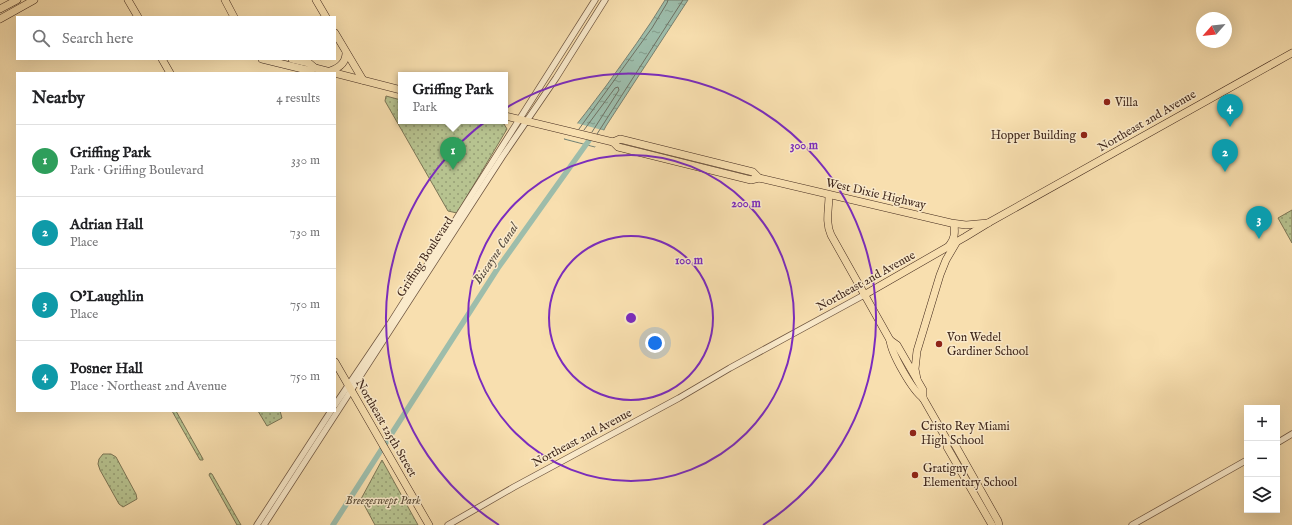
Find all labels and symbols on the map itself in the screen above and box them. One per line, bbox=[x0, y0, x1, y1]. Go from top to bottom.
north arrow bbox=[1196, 12, 1232, 48]
street label: Northeast 2nd Avenue bbox=[1095, 87, 1199, 155]
pin: 4 bbox=[1217, 94, 1243, 127]
place label: Villa bbox=[1114, 95, 1139, 110]
marker: Villa bbox=[1102, 97, 1112, 107]
place label: Hopper Building bbox=[991, 128, 1076, 144]
marker: Hopper Building bbox=[1079, 130, 1089, 140]
pin: 1 bbox=[440, 137, 466, 170]
text: 300 m bbox=[790, 138, 819, 153]
pin: 2 bbox=[1212, 139, 1238, 172]
street label: West Dixie Highway bbox=[824, 175, 928, 213]
text: 200 m bbox=[731, 196, 761, 211]
pin: 3 bbox=[1246, 206, 1272, 239]
street label: Griffing Boulevard bbox=[393, 214, 457, 300]
water label: Biscayne Canal bbox=[469, 219, 523, 288]
street label: Northeast 2nd Avenue bbox=[814, 247, 918, 314]
text: 100 m bbox=[675, 253, 704, 268]
centre of rings bbox=[624, 311, 638, 325]
place label: Von Wedel Gardiner School bbox=[946, 330, 1029, 359]
your location bbox=[645, 333, 665, 353]
marker: Von Wedel Gardiner School bbox=[934, 339, 944, 349]
street label: Northeast 125th Street bbox=[352, 376, 420, 480]
street label: Northeast 2nd Avenue bbox=[530, 405, 635, 471]
place label: Cristo Rey Miami High School bbox=[921, 419, 1010, 448]
marker: Cristo Rey Miami High School bbox=[908, 428, 918, 438]
place label: Gratigny Elementary School bbox=[923, 461, 1018, 490]
marker: Gratigny Elementary School bbox=[910, 470, 920, 480]
park label: Breezeswept Park bbox=[345, 493, 421, 508]

